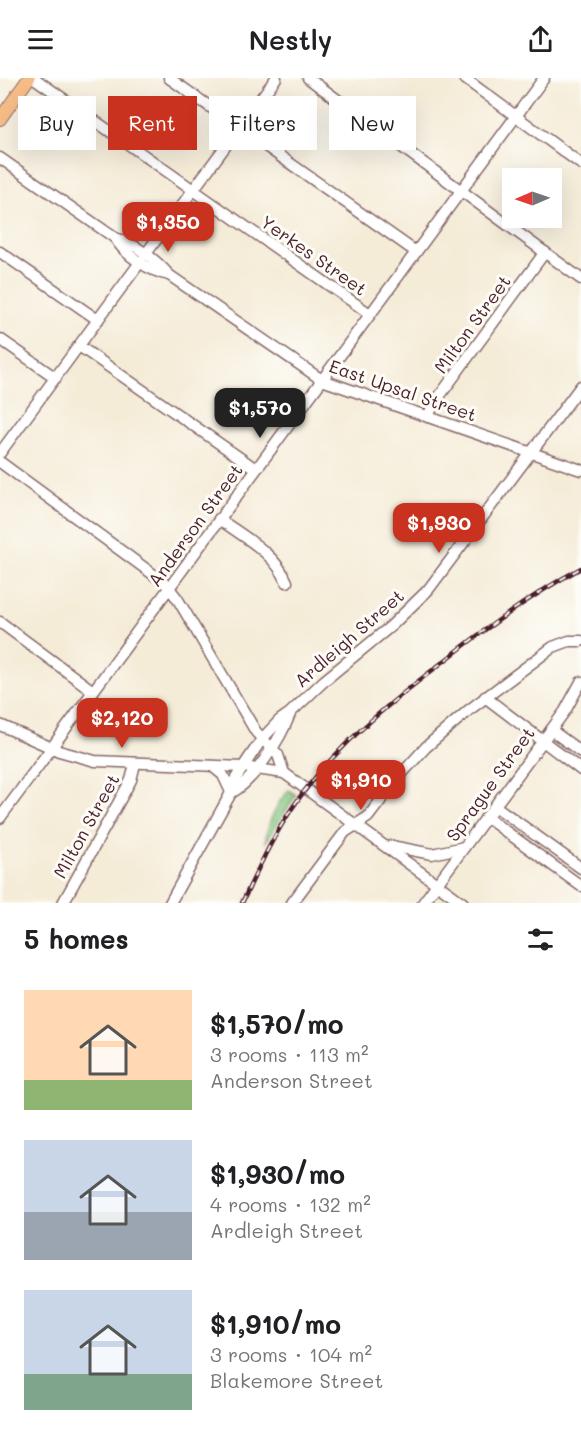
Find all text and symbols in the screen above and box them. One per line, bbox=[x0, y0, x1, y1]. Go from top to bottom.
text: Nestly bbox=[249, 22, 332, 57]
icon: menu bbox=[24, 23, 57, 56]
icon: share bbox=[524, 23, 557, 56]
chip: Buy bbox=[18, 96, 96, 150]
chip: Rent bbox=[108, 96, 197, 150]
chip: Filters bbox=[209, 96, 317, 150]
chip: New bbox=[329, 96, 416, 150]
north arrow bbox=[502, 168, 562, 228]
map controls bbox=[502, 168, 562, 228]
pin: $1,350 bbox=[119, 202, 217, 253]
text: $1,350 bbox=[136, 208, 200, 234]
street label: Yerkes Street bbox=[256, 209, 372, 301]
street label: Milton Street bbox=[428, 270, 516, 378]
street label: East Upsal Street bbox=[326, 353, 480, 427]
pin: $1,570 bbox=[211, 388, 309, 439]
text: $1,570 bbox=[228, 394, 292, 420]
street label: Anderson Street bbox=[142, 459, 248, 591]
pin: $1,930 bbox=[390, 503, 488, 554]
text: $1,930 bbox=[407, 509, 471, 535]
street label: Ardleigh Street bbox=[289, 584, 409, 692]
pin: $2,120 bbox=[73, 698, 171, 749]
text: $2,120 bbox=[91, 704, 153, 730]
street label: Sprague Street bbox=[440, 722, 540, 846]
pin: $1,910 bbox=[312, 760, 410, 811]
text: $1,910 bbox=[330, 766, 392, 792]
street label: Milton Street bbox=[47, 769, 125, 883]
text: 5 homes bbox=[24, 922, 129, 956]
icon: filters bbox=[524, 923, 557, 956]
text: $1,570/mo bbox=[210, 1007, 344, 1041]
icon: home bbox=[72, 1014, 144, 1086]
text: 3 rooms · 113 m² bbox=[210, 1041, 369, 1067]
text: Anderson Street bbox=[210, 1067, 373, 1093]
text: $1,930/mo bbox=[210, 1157, 345, 1191]
icon: home bbox=[72, 1164, 144, 1236]
text: 4 rooms · 132 m² bbox=[210, 1191, 371, 1217]
text: Ardleigh Street bbox=[210, 1217, 363, 1243]
text: $1,910/mo bbox=[210, 1307, 341, 1341]
icon: home bbox=[72, 1314, 144, 1386]
text: 3 rooms · 104 m² bbox=[210, 1341, 372, 1367]
text: Blakemore Street bbox=[210, 1367, 383, 1393]

